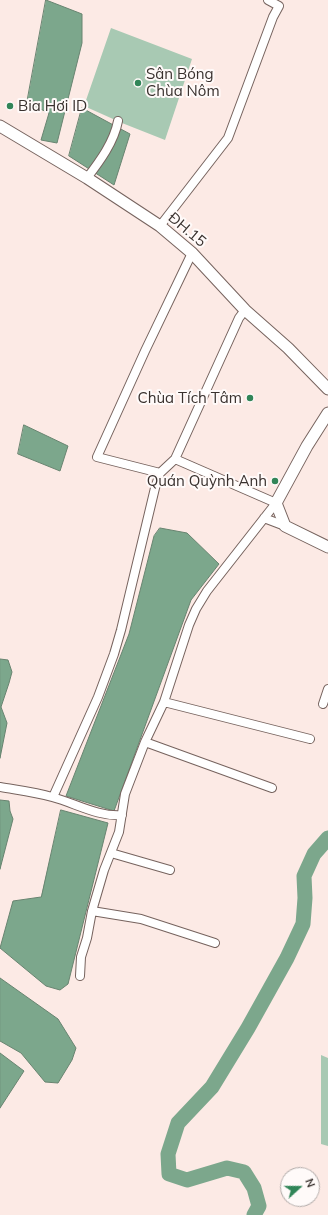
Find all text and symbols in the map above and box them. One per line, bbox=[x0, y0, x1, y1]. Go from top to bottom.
place label: Sân Bóng Chùa Nôm bbox=[146, 65, 220, 100]
marker: Sân Bóng Chùa Nôm bbox=[133, 78, 143, 88]
place label: Bia Hơi ID bbox=[18, 97, 87, 115]
marker: Bia Hơi ID bbox=[5, 101, 15, 111]
street label: ĐH.15 bbox=[164, 209, 210, 251]
place label: Chùa Tích Tâm bbox=[137, 389, 242, 407]
marker: Chùa Tích Tâm bbox=[245, 393, 255, 403]
place label: Quán Quỳnh Anh bbox=[147, 472, 267, 490]
marker: Quán Quỳnh Anh bbox=[270, 476, 280, 486]
north arrow bbox=[280, 1167, 320, 1207]
text: N bbox=[302, 1177, 318, 1189]

